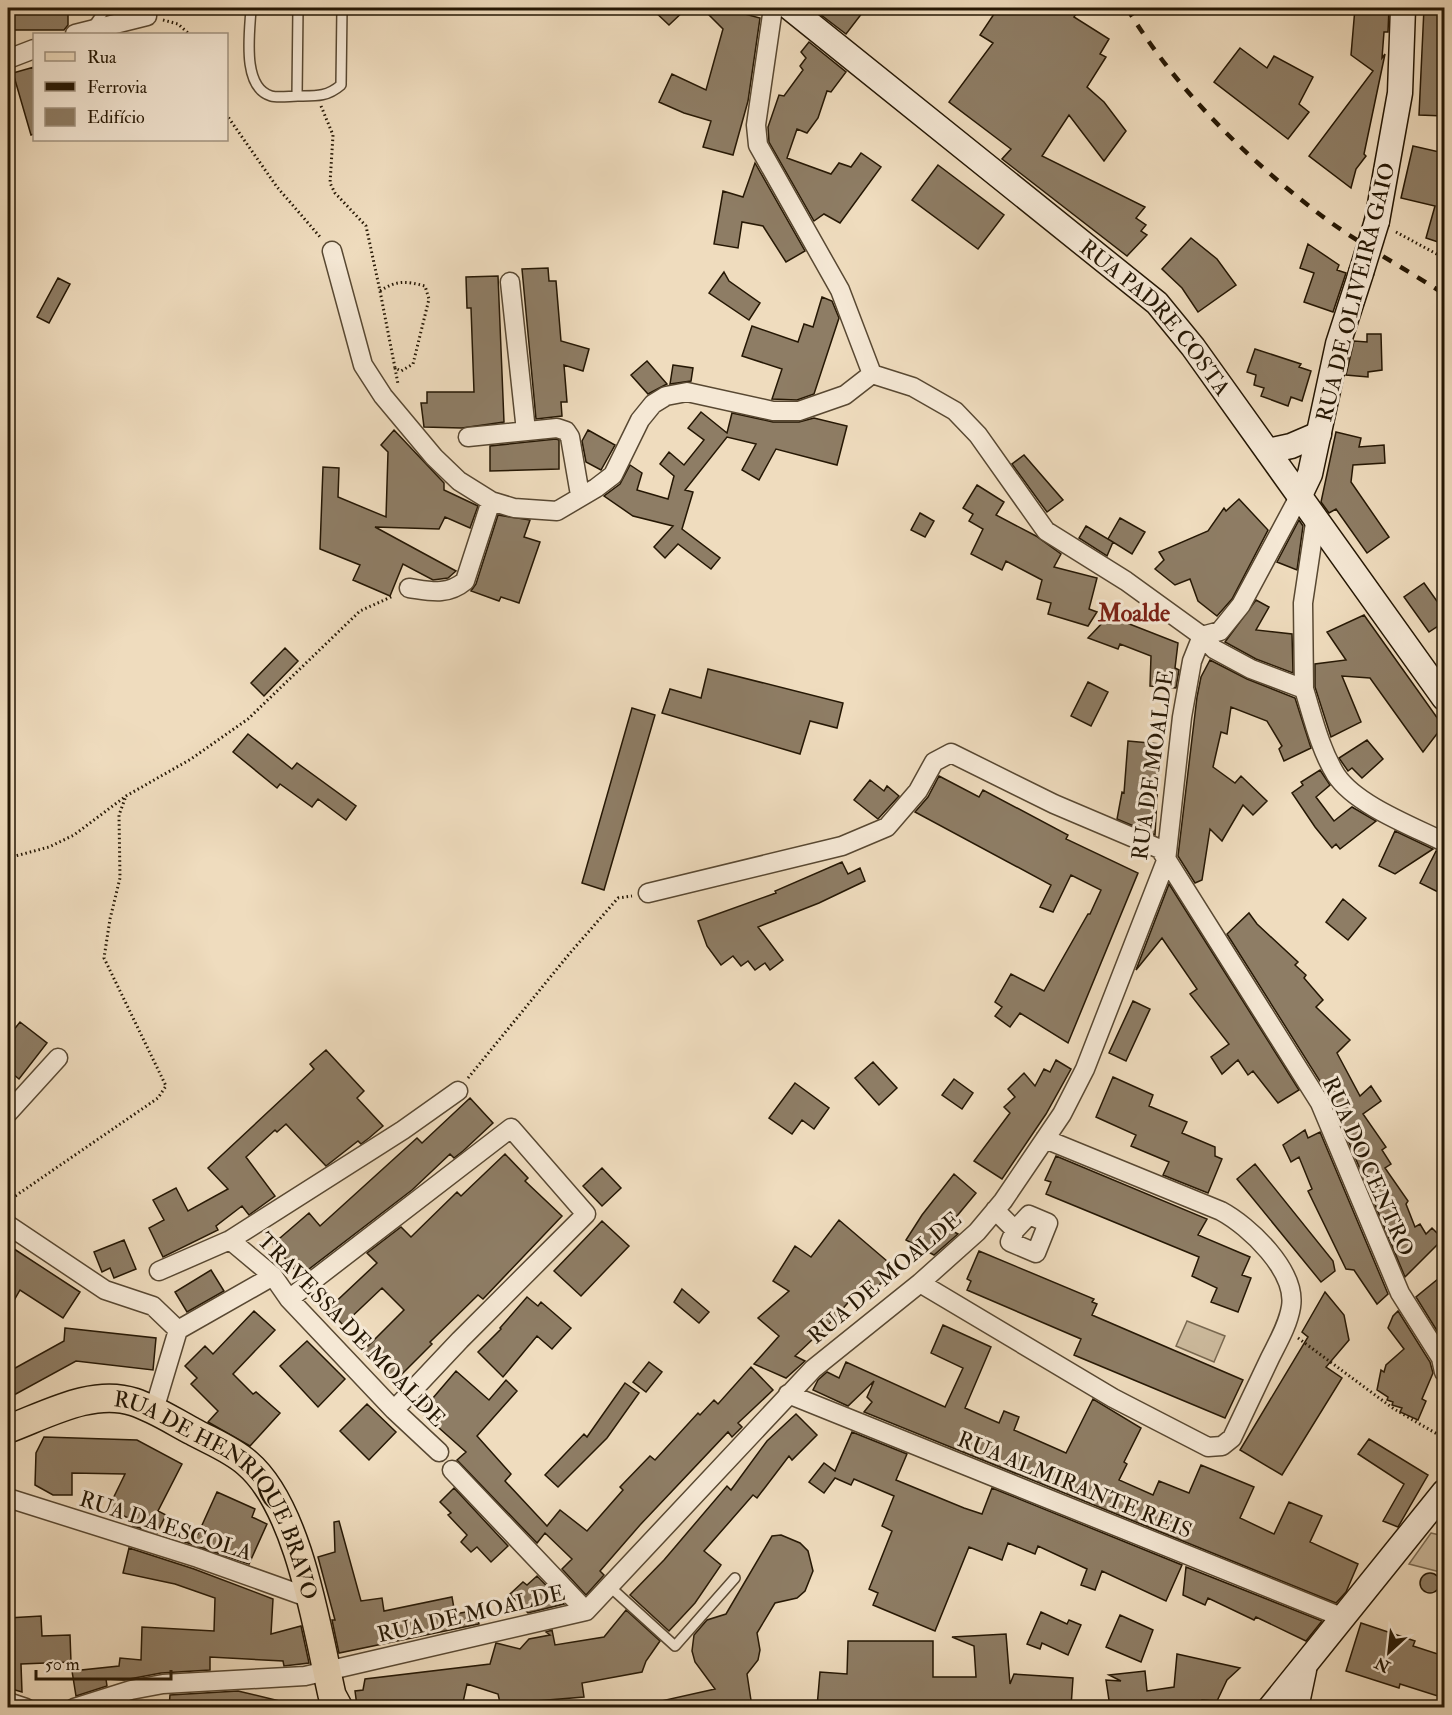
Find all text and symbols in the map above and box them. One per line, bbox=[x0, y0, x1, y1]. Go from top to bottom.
legend bbox=[33, 33, 228, 141]
text: Rua bbox=[87, 46, 117, 69]
text: Ferrovia bbox=[87, 76, 148, 99]
text: Edifício bbox=[87, 106, 145, 129]
street label: RUA DE OLIVEIRA GAIO bbox=[1310, 160, 1402, 425]
street label: RUA PADRE COSTA bbox=[1074, 234, 1236, 401]
district label: Moalde bbox=[1097, 598, 1170, 629]
street label: RUA DE MOALDE bbox=[1126, 668, 1180, 862]
street label: RUA DO CENTRO bbox=[1316, 1072, 1420, 1260]
street label: RUA DE MOALDE bbox=[802, 1205, 967, 1350]
street label: TRAVESSA DE MOALDE bbox=[251, 1227, 452, 1433]
street label: RUA DE HENRIQUE BRAVO bbox=[112, 1385, 324, 1603]
street label: RUA ALMIRANTE REIS bbox=[953, 1425, 1196, 1545]
street label: RUA DA ESCOLA bbox=[76, 1485, 256, 1567]
street label: RUA DE MOALDE bbox=[375, 1579, 568, 1649]
north arrow bbox=[1359, 1622, 1419, 1682]
scale bar bbox=[36, 1643, 171, 1681]
text: N bbox=[1371, 1652, 1394, 1677]
text: 50 m bbox=[45, 1653, 80, 1676]

